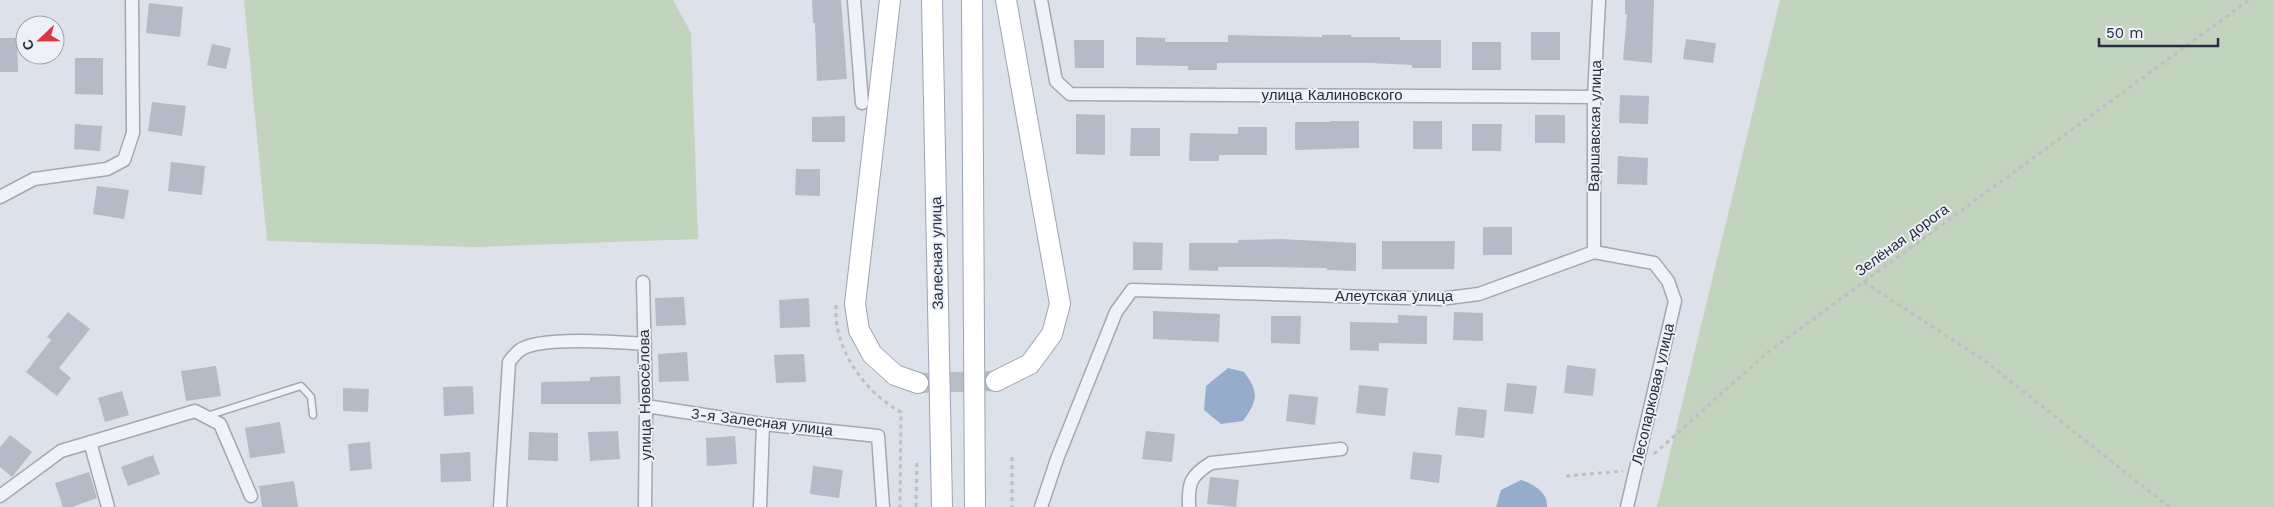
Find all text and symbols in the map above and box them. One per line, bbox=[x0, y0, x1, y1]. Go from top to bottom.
north arrow bbox=[15, 15, 65, 65]
scale bar bbox=[2099, 15, 2218, 47]
text: 50 m bbox=[2106, 24, 2143, 42]
text: С bbox=[19, 37, 37, 53]
street label: Варшавская улица bbox=[1585, 59, 1605, 192]
street label: улица Калиновского bbox=[1261, 86, 1403, 104]
street label: Залесная улица bbox=[927, 196, 947, 310]
street label: Зелёная дорога bbox=[1852, 200, 1953, 280]
street label: Алеутская улица bbox=[1335, 287, 1454, 305]
street label: Лесопарковая улица bbox=[1628, 321, 1678, 467]
street label: улица Новосёлова bbox=[635, 329, 655, 461]
street label: 3-я Залесная улица bbox=[690, 404, 835, 440]

